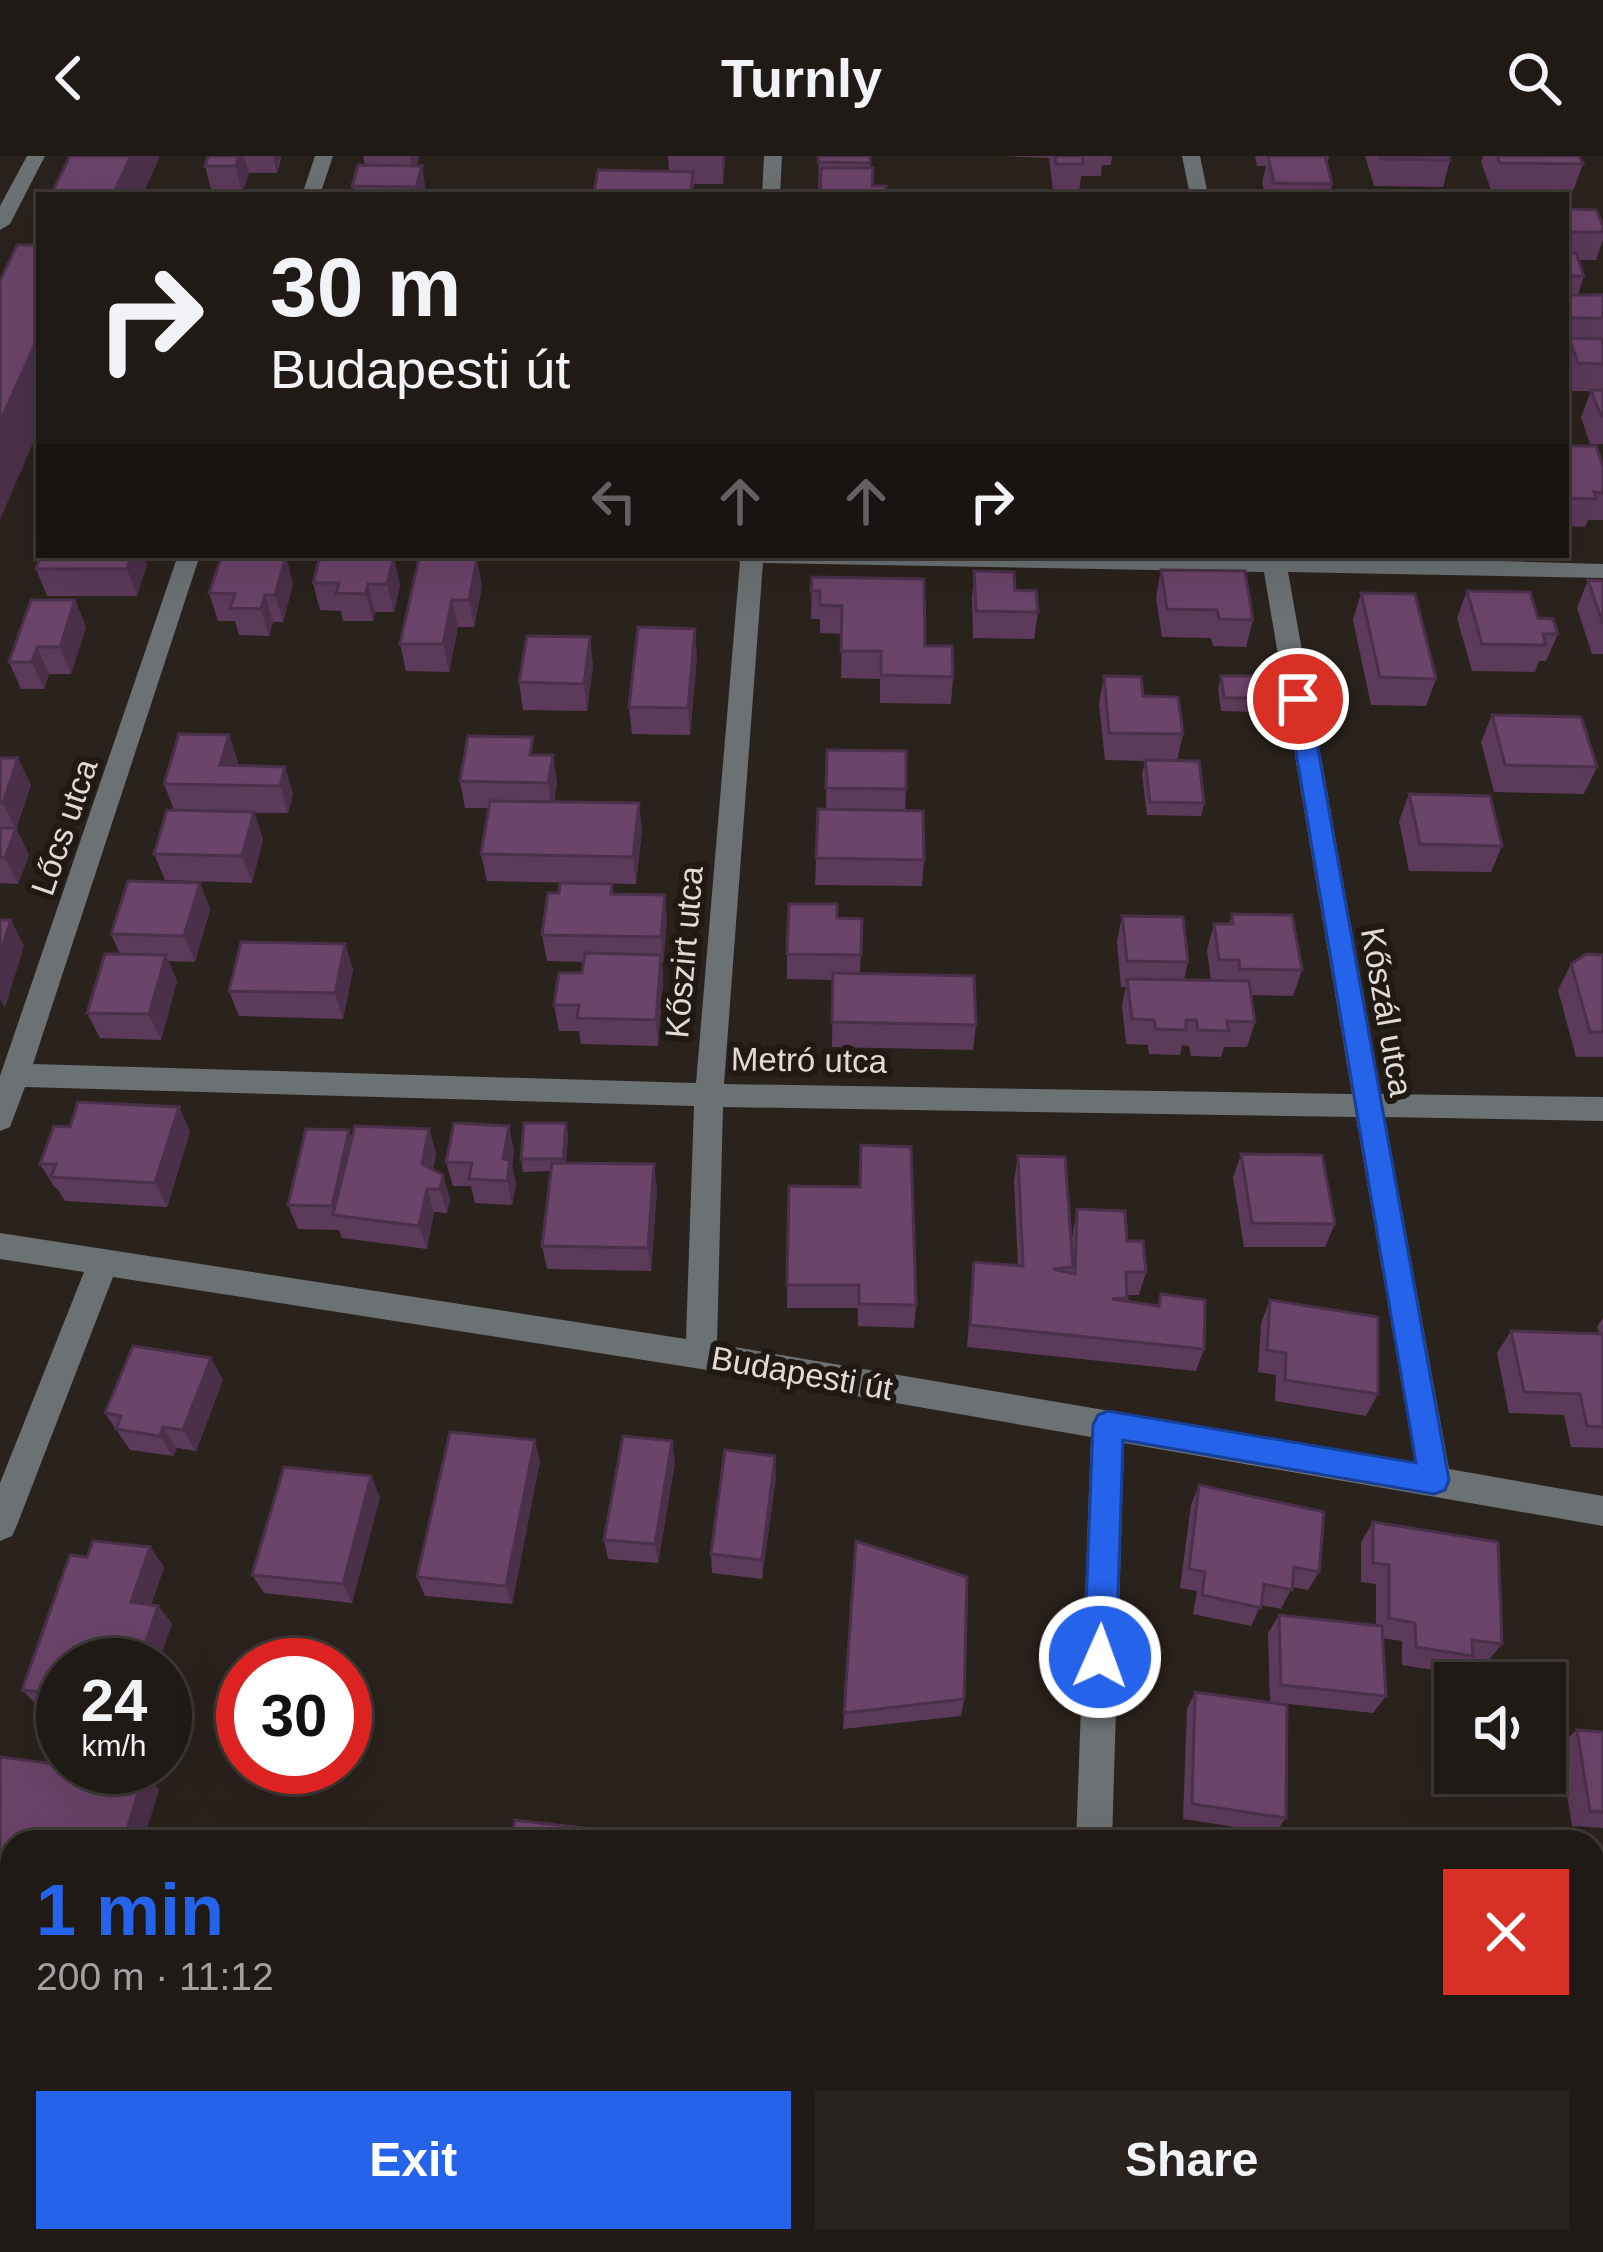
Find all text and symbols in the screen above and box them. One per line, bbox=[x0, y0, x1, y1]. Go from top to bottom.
icon: back bbox=[36, 45, 102, 111]
icon: search bbox=[1501, 45, 1567, 111]
text: Turnly bbox=[721, 48, 882, 108]
icon: right bbox=[72, 240, 228, 396]
text: 30 m bbox=[270, 240, 461, 334]
text: Budapesti út bbox=[270, 339, 570, 399]
icon: left bbox=[581, 468, 647, 534]
icon: ahead bbox=[707, 468, 773, 534]
icon: ahead bbox=[833, 468, 899, 534]
icon: right bbox=[959, 468, 1025, 534]
pin bbox=[1247, 648, 1349, 750]
icon: arrive bbox=[1265, 666, 1331, 732]
street label: Lőcs utca bbox=[24, 754, 105, 900]
street label: Kőszirt utca bbox=[658, 864, 710, 1039]
street label: Kőszál utca bbox=[1354, 925, 1420, 1100]
street label: Metró utca bbox=[731, 1040, 888, 1080]
street label: Budapesti út bbox=[708, 1339, 896, 1407]
position arrow bbox=[1037, 1594, 1163, 1720]
speed limit sign: 30 bbox=[216, 1638, 372, 1794]
map controls bbox=[1434, 1662, 1566, 1794]
button: sound bbox=[1434, 1662, 1566, 1794]
text: 24 bbox=[81, 1667, 147, 1734]
text: km/h bbox=[81, 1729, 147, 1762]
button: close bbox=[1443, 1869, 1569, 1995]
text: 1 min bbox=[36, 1870, 224, 1950]
text: 200 m · 11:12 bbox=[36, 1955, 274, 1998]
button: Exit bbox=[36, 2091, 791, 2229]
button: Share bbox=[815, 2091, 1569, 2229]

